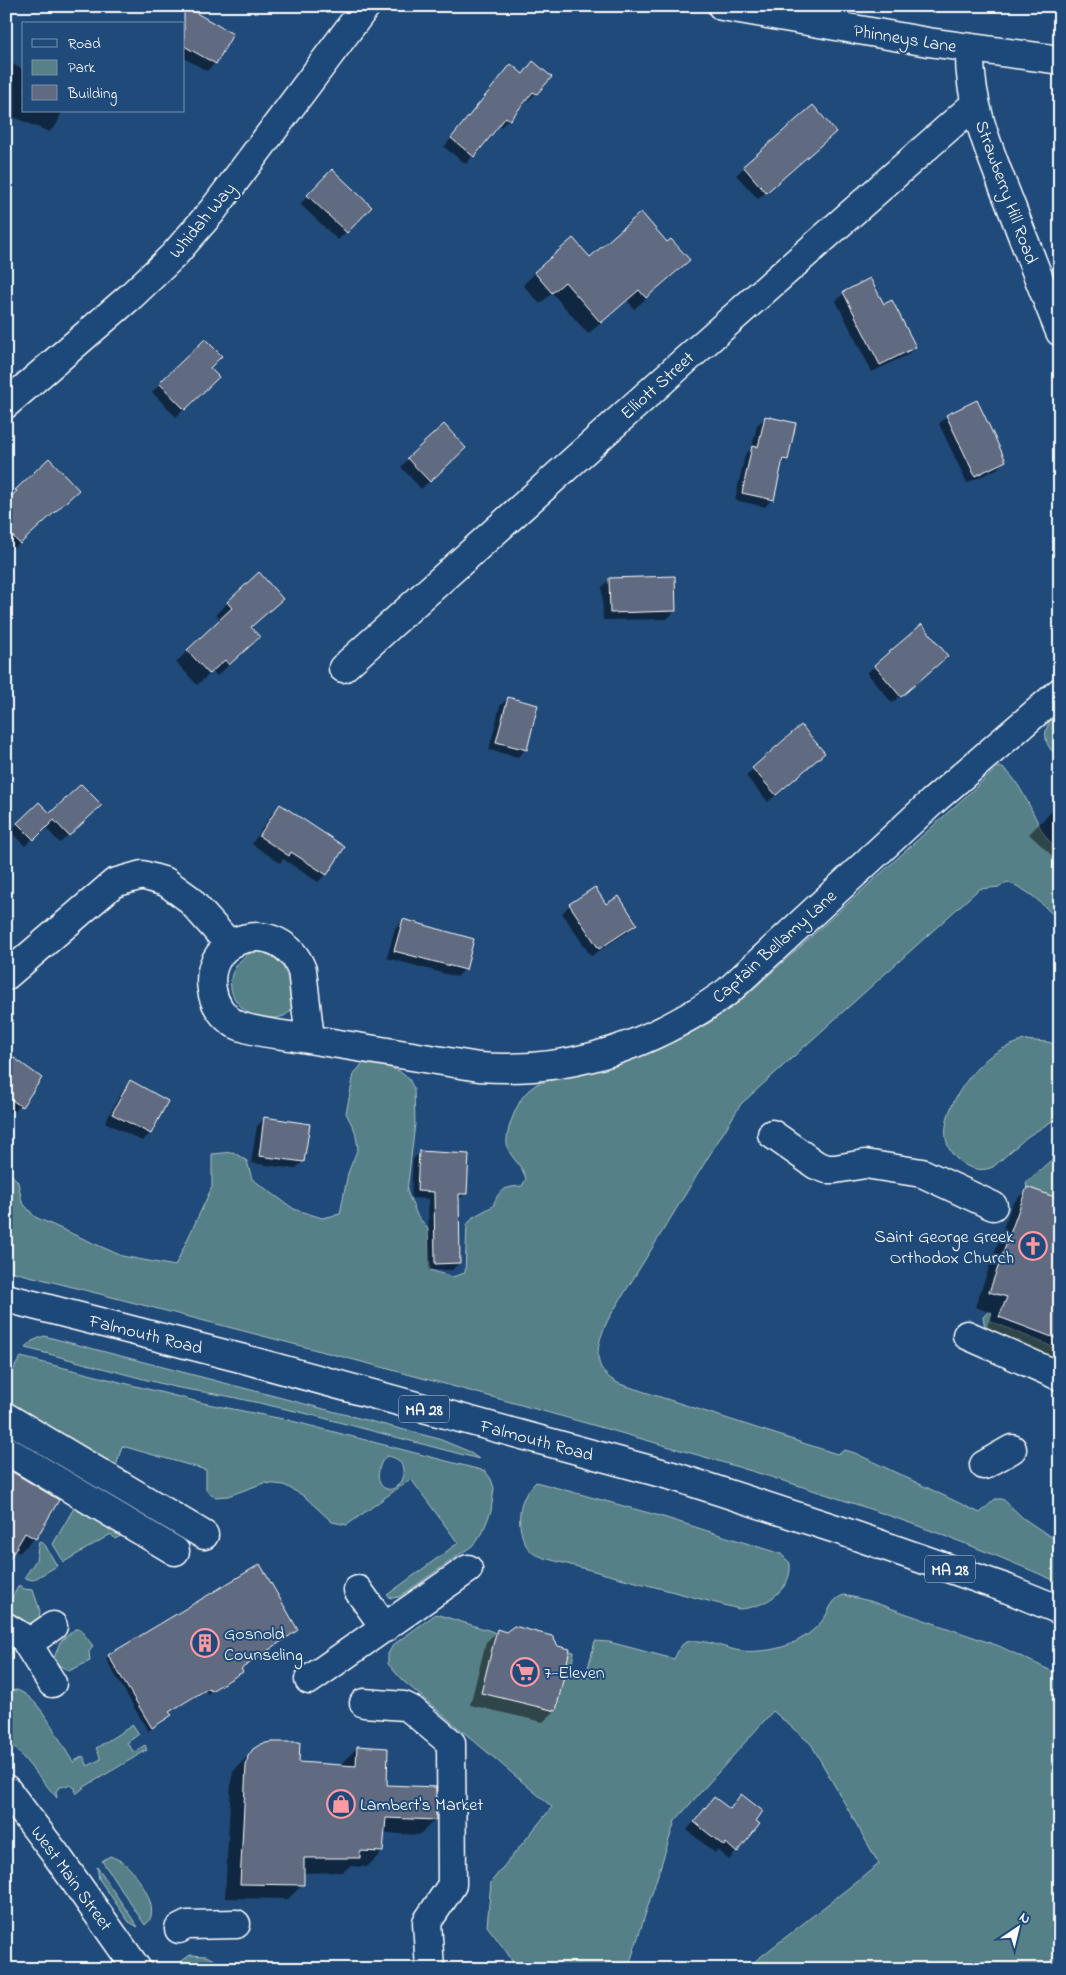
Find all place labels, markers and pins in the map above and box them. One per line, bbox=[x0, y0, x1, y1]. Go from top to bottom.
place label: Saint George Greek Orthodox Church bbox=[874, 1225, 1014, 1272]
church icon: Saint George Greek Orthodox Church bbox=[1018, 1231, 1048, 1261]
place label: Gosnold Counseling bbox=[224, 1622, 303, 1670]
building icon: Gosnold Counseling bbox=[190, 1628, 220, 1658]
supermarket icon: 7-Eleven bbox=[510, 1657, 540, 1687]
place label: 7-Eleven bbox=[544, 1661, 605, 1687]
shop icon: Lambert's Market bbox=[326, 1789, 356, 1819]
place label: Lambert's Market bbox=[360, 1793, 483, 1819]

